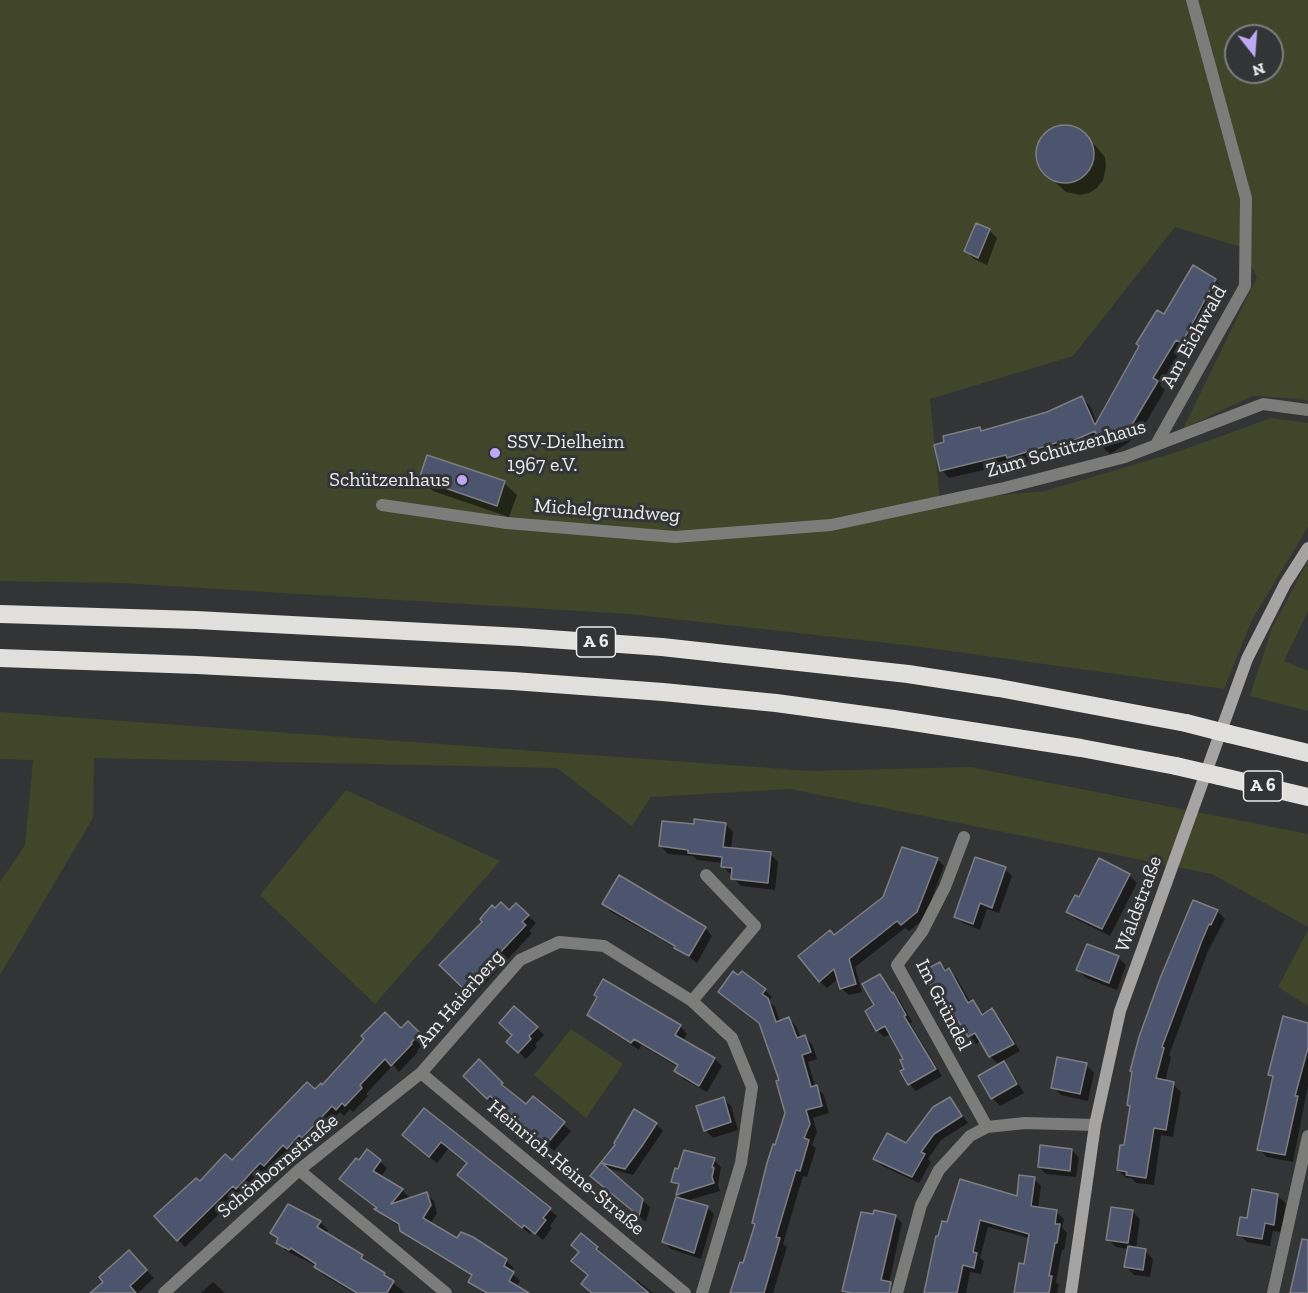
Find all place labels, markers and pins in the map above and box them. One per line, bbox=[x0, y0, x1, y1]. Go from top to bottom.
place label: SSV-Dielheim 1967 e.V. bbox=[507, 430, 624, 477]
marker: SSV-Dielheim 1967 e.V. bbox=[488, 446, 502, 460]
place label: Schützenhaus bbox=[329, 468, 450, 492]
marker: Schützenhaus bbox=[455, 473, 469, 487]

